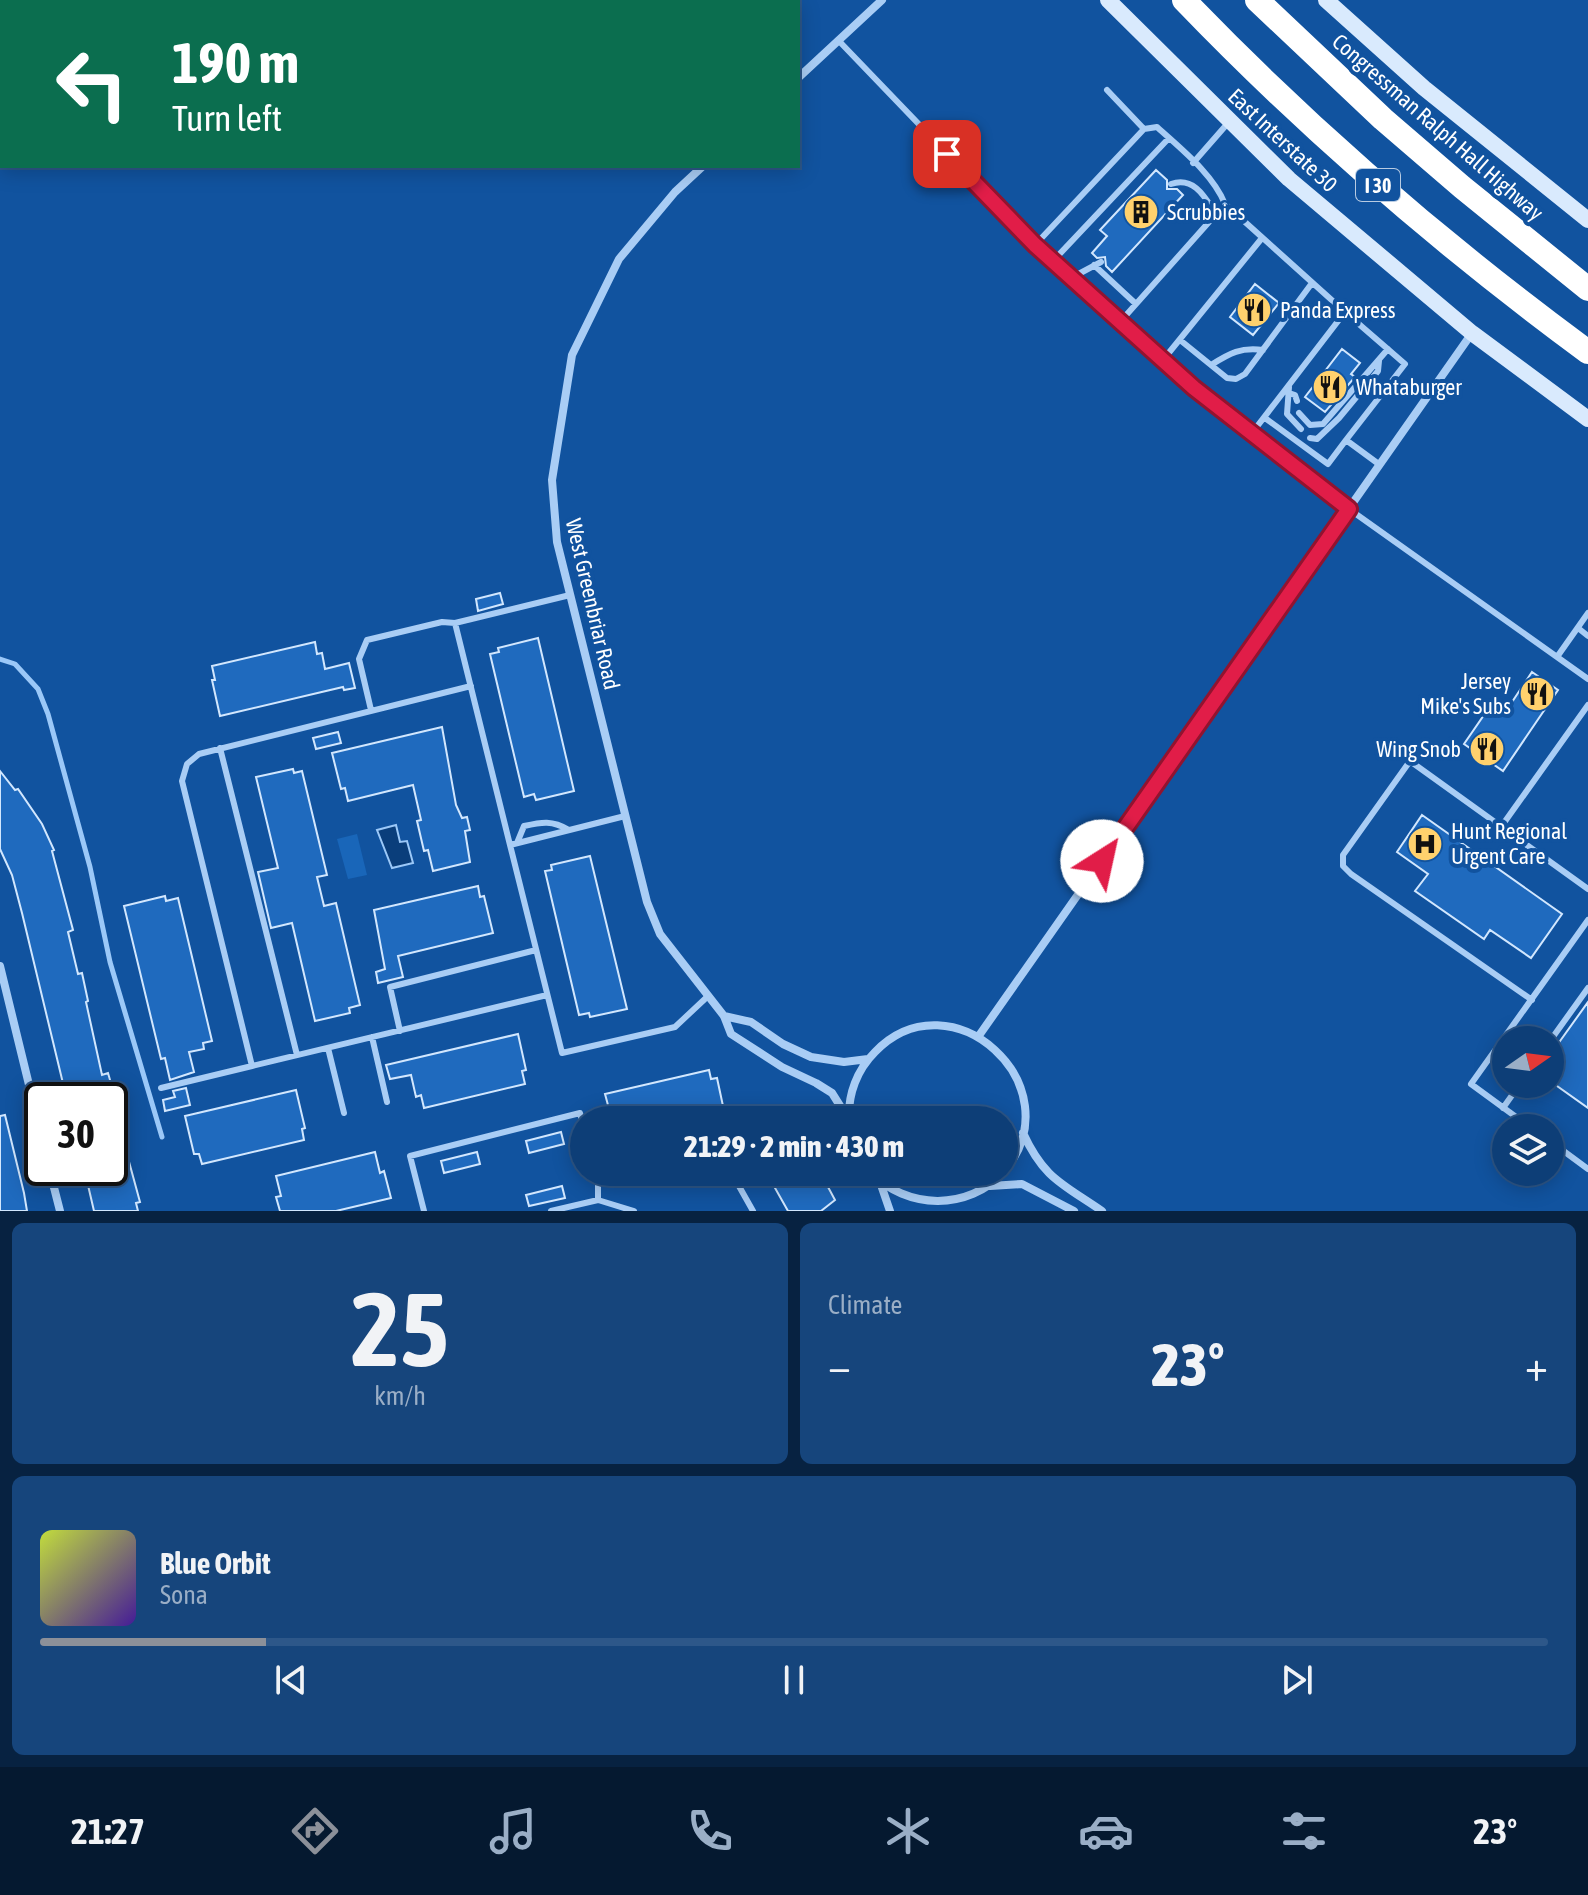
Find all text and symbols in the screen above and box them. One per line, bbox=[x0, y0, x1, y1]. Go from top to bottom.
street label: Congressman Ralph Hall Highway bbox=[1327, 28, 1549, 226]
text: 190 m bbox=[172, 31, 299, 95]
icon: left bbox=[40, 32, 144, 136]
street label: East Interstate 30 bbox=[1223, 83, 1343, 197]
text: Turn left bbox=[172, 97, 282, 139]
pin bbox=[913, 120, 981, 188]
icon: arrive bbox=[925, 132, 969, 176]
road number: I 30 bbox=[1356, 169, 1400, 201]
building icon: Scrubbies bbox=[1122, 193, 1160, 231]
place label: Scrubbies bbox=[1167, 199, 1245, 225]
restaurant icon: Panda Express bbox=[1235, 291, 1273, 329]
place label: Panda Express bbox=[1280, 297, 1396, 323]
restaurant icon: Whataburger bbox=[1311, 368, 1349, 406]
place label: Whataburger bbox=[1356, 374, 1462, 400]
street label: West Greenbriar Road bbox=[561, 516, 625, 692]
place label: Jersey Mike's Subs bbox=[1420, 668, 1511, 719]
restaurant icon: Jersey Mike's Subs bbox=[1518, 675, 1556, 713]
restaurant icon: Wing Snob bbox=[1468, 730, 1506, 768]
place label: Wing Snob bbox=[1376, 736, 1461, 762]
place label: Hunt Regional Urgent Care bbox=[1451, 818, 1567, 869]
position arrow bbox=[1060, 819, 1144, 903]
hospital icon: Hunt Regional Urgent Care bbox=[1406, 825, 1444, 863]
north arrow bbox=[1492, 1026, 1564, 1098]
map controls bbox=[1492, 1026, 1564, 1186]
speed limit sign: 30 bbox=[24, 1082, 128, 1186]
button: layers bbox=[1492, 1114, 1564, 1186]
text: 21:29 · 2 min · 430 m bbox=[684, 1129, 904, 1163]
text: 25 bbox=[351, 1269, 449, 1388]
text: Climate bbox=[828, 1290, 902, 1320]
text: 23° bbox=[1152, 1330, 1224, 1399]
text: − bbox=[828, 1340, 851, 1390]
text: + bbox=[1525, 1340, 1548, 1390]
text: km/h bbox=[374, 1381, 426, 1411]
text: Blue Orbit bbox=[160, 1546, 271, 1580]
text: Sona bbox=[160, 1580, 208, 1610]
icon: previous bbox=[269, 1658, 313, 1702]
icon: pause bbox=[772, 1658, 816, 1702]
icon: next bbox=[1275, 1658, 1319, 1702]
icon: directions bbox=[287, 1803, 343, 1859]
icon: music bbox=[485, 1803, 541, 1859]
icon: phone bbox=[682, 1803, 738, 1859]
icon: climate bbox=[880, 1803, 936, 1859]
icon: car bbox=[1078, 1803, 1134, 1859]
icon: filters bbox=[1276, 1803, 1332, 1859]
text: 21:27 bbox=[71, 1810, 145, 1852]
text: 23° bbox=[1473, 1810, 1517, 1852]

